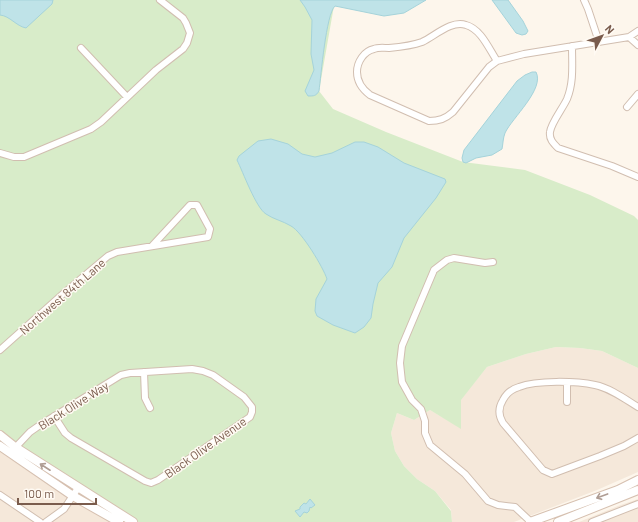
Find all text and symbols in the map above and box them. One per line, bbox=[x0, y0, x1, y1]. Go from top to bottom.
north arrow bbox=[582, 16, 622, 56]
text: N bbox=[603, 22, 617, 36]
street label: Northwest 84th Lane bbox=[16, 255, 108, 337]
street label: Black Olive Way bbox=[35, 378, 111, 432]
street label: Black Olive Avenue bbox=[161, 414, 249, 480]
one-way arrow bbox=[40, 463, 51, 471]
scale bar bbox=[18, 480, 96, 506]
text: 100 m bbox=[24, 486, 54, 500]
one-way arrow bbox=[597, 492, 609, 500]

